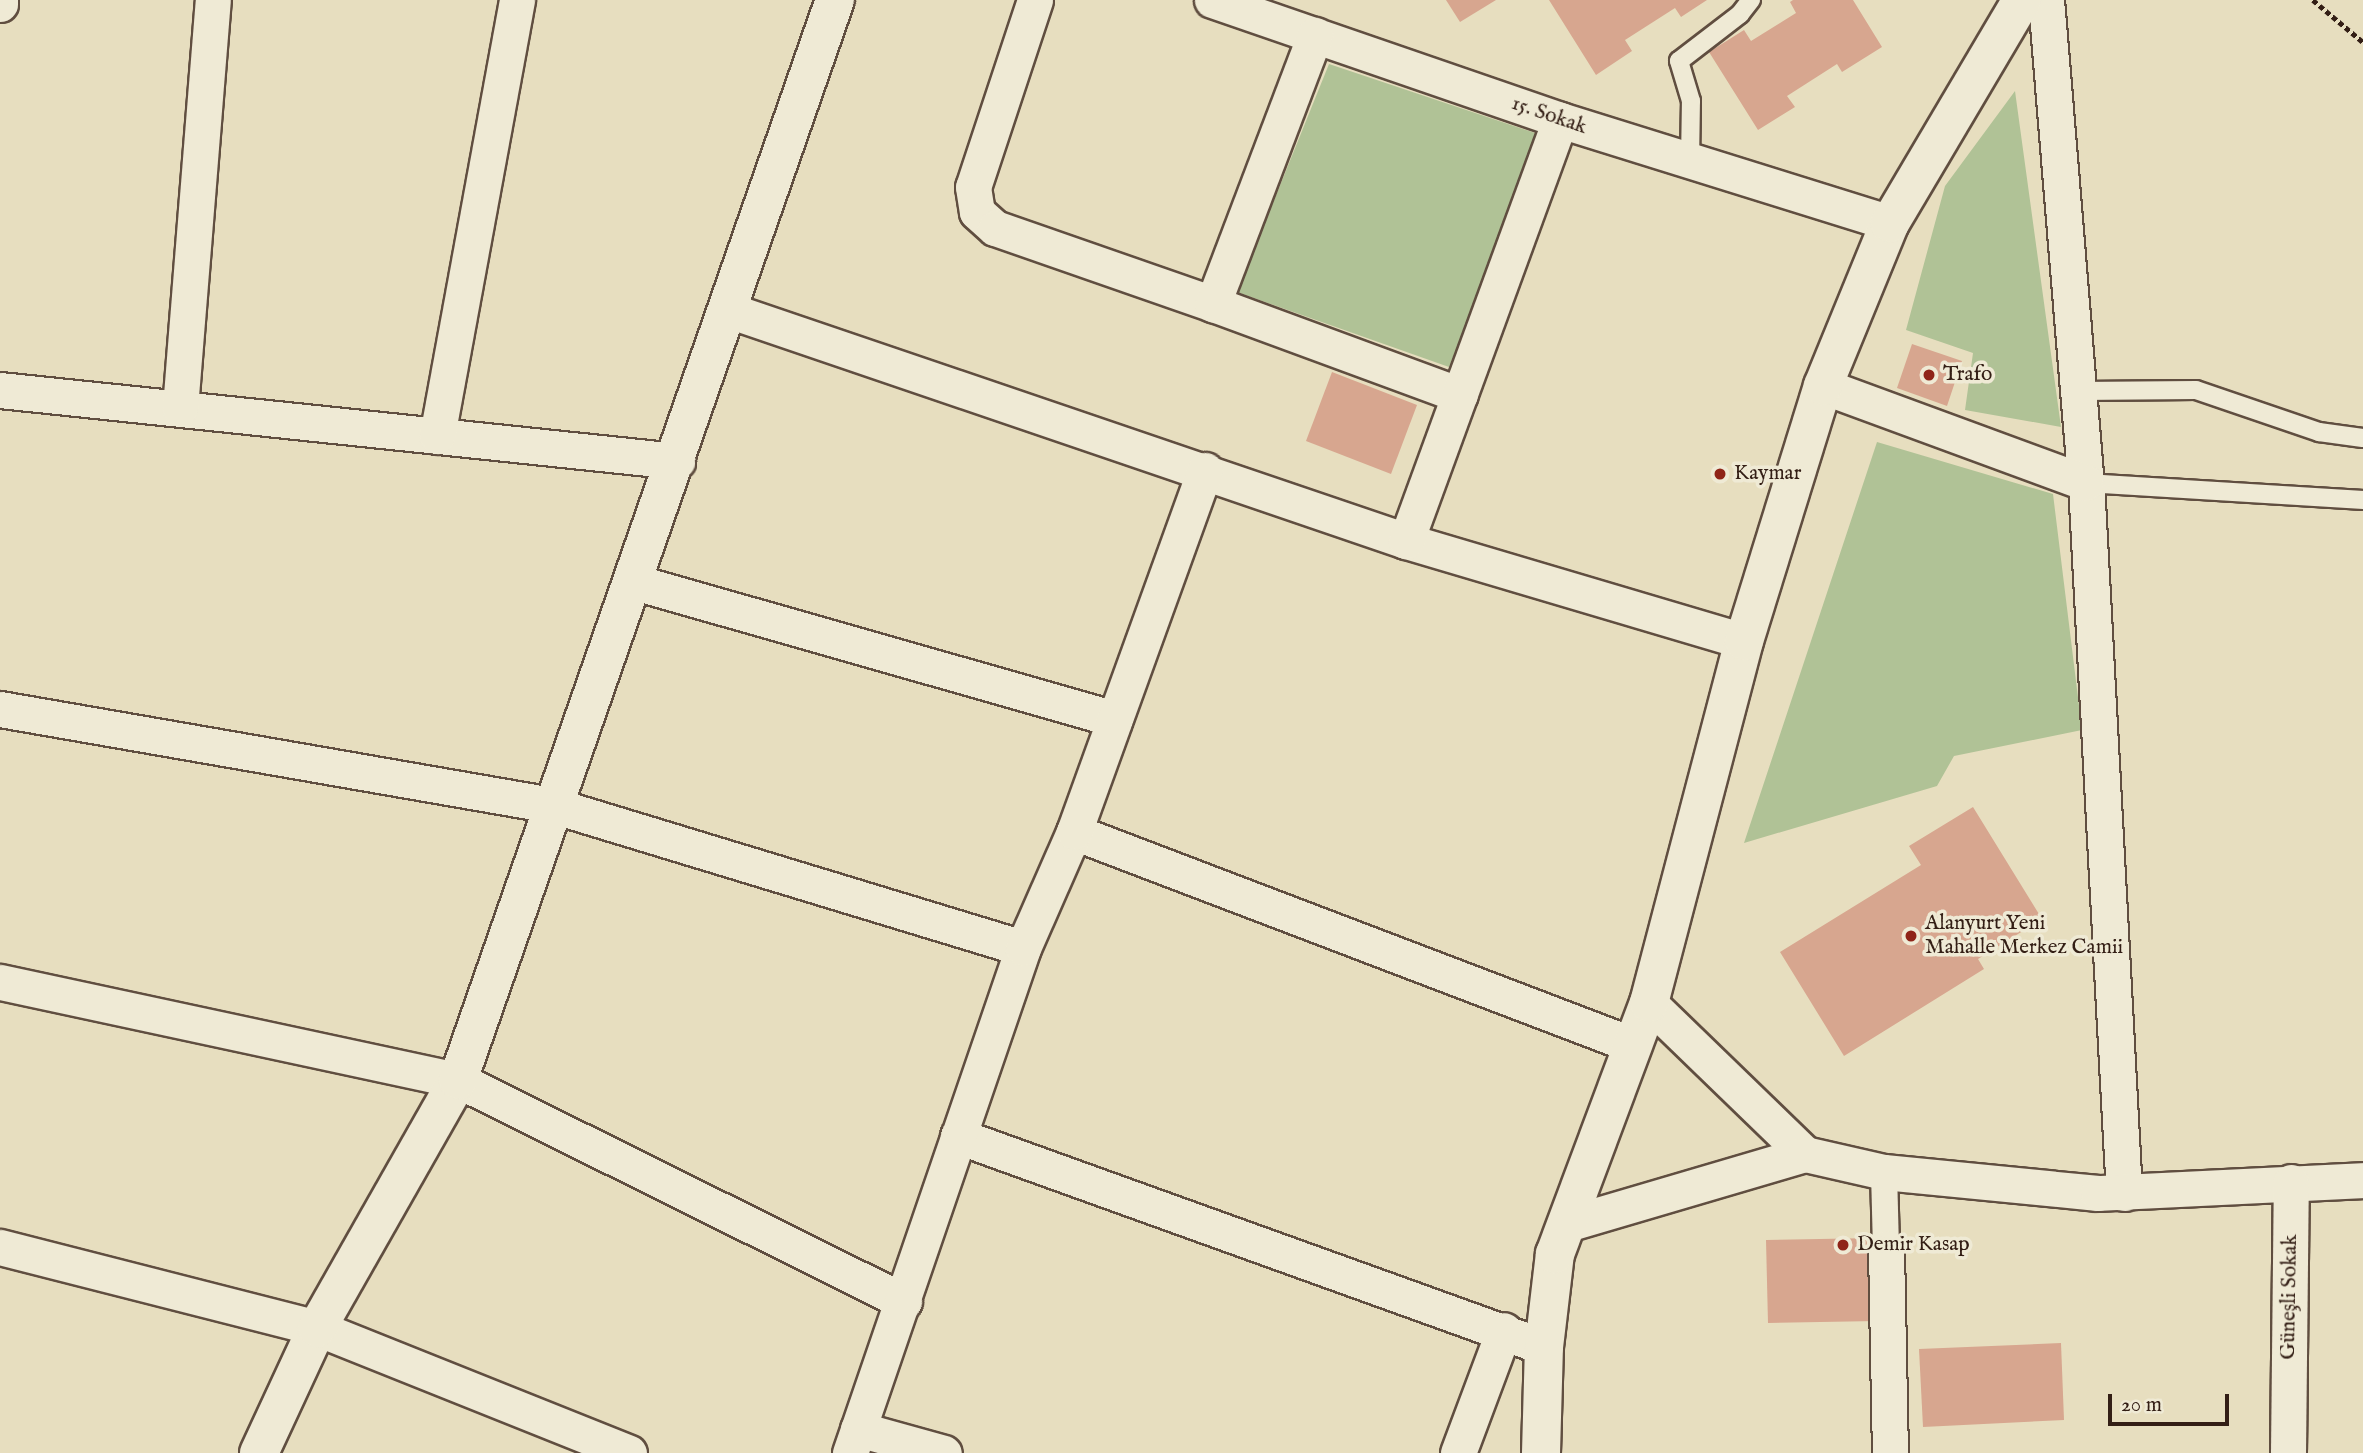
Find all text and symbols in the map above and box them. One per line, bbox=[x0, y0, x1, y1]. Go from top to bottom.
street label: 15. Sokak bbox=[1508, 91, 1590, 141]
place label: Trafo bbox=[1943, 362, 1992, 388]
marker: Trafo bbox=[1921, 367, 1937, 383]
place label: Kaymar bbox=[1734, 461, 1801, 487]
marker: Kaymar bbox=[1712, 466, 1728, 482]
place label: Alanyurt Yeni Mahalle Merkez Camii bbox=[1925, 911, 2123, 961]
marker: Alanyurt Yeni Mahalle Merkez Camii bbox=[1903, 928, 1919, 944]
place label: Demir Kasap bbox=[1857, 1232, 1970, 1258]
street label: Güneşli Sokak bbox=[2276, 1234, 2304, 1360]
marker: Demir Kasap bbox=[1835, 1237, 1851, 1253]
scale bar bbox=[2111, 1380, 2232, 1424]
text: 20 m bbox=[2121, 1392, 2162, 1419]

